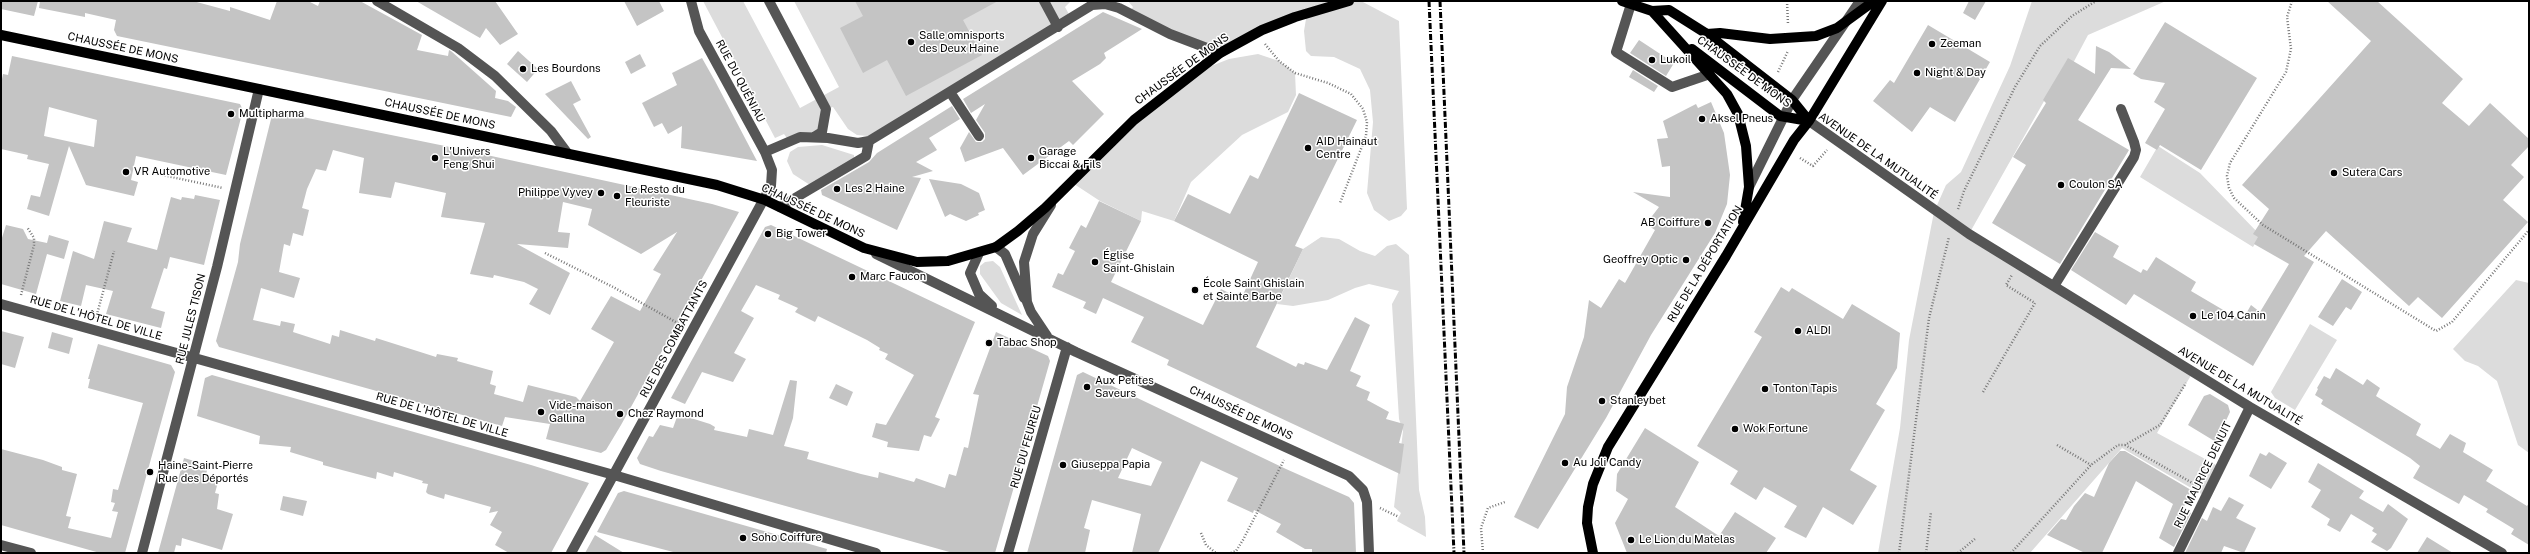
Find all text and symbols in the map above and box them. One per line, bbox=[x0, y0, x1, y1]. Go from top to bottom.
place label: Salle omnisports des Deux Haine bbox=[919, 29, 1005, 55]
street label: CHAUSSÉE DE MONS bbox=[66, 30, 180, 66]
street label: CHAUSSÉE DE MONS bbox=[1132, 30, 1232, 108]
street label: CHAUSSÉE DE MONS bbox=[1694, 33, 1794, 111]
street label: RUE DU QUÉNIAU bbox=[713, 37, 767, 125]
marker: Salle omnisports des Deux Haine bbox=[906, 37, 916, 47]
place label: Zeeman bbox=[1940, 37, 1981, 51]
marker: Zeeman bbox=[1927, 39, 1937, 49]
place label: Lukoil bbox=[1660, 53, 1691, 67]
marker: Lukoil bbox=[1647, 55, 1657, 65]
place label: Les Bourdons bbox=[531, 62, 600, 76]
marker: Les Bourdons bbox=[518, 64, 528, 74]
place label: Night & Day bbox=[1925, 66, 1986, 80]
marker: Night & Day bbox=[1912, 68, 1922, 78]
street label: CHAUSSÉE DE MONS bbox=[383, 96, 497, 132]
place label: Multipharma bbox=[239, 107, 304, 121]
marker: Multipharma bbox=[226, 109, 236, 119]
street label: AVENUE DE LA MUTUALITÉ bbox=[1816, 110, 1940, 202]
place label: Aksel Pneus bbox=[1710, 112, 1773, 126]
marker: Aksel Pneus bbox=[1697, 114, 1707, 124]
place label: AID Hainaut Centre bbox=[1316, 135, 1378, 161]
marker: AID Hainaut Centre bbox=[1303, 143, 1313, 153]
place label: L'Univers Feng Shui bbox=[443, 145, 494, 171]
place label: Garage Biccai & Fils bbox=[1039, 145, 1101, 171]
marker: L'Univers Feng Shui bbox=[430, 153, 440, 163]
marker: Garage Biccai & Fils bbox=[1026, 153, 1036, 163]
place label: VR Automotive bbox=[134, 165, 210, 179]
place label: Sutera Cars bbox=[2342, 166, 2402, 180]
marker: VR Automotive bbox=[121, 167, 131, 177]
marker: Sutera Cars bbox=[2329, 168, 2339, 178]
place label: Coulon SA bbox=[2069, 178, 2123, 192]
marker: Coulon SA bbox=[2056, 180, 2066, 190]
street label: CHAUSSÉE DE MONS bbox=[759, 181, 867, 241]
place label: Les 2 Haine bbox=[845, 182, 905, 196]
place label: Le Resto du Fleuriste bbox=[625, 183, 685, 209]
marker: Les 2 Haine bbox=[832, 184, 842, 194]
place label: Philippe Vyvey bbox=[518, 186, 593, 200]
marker: Philippe Vyvey bbox=[596, 188, 606, 198]
marker: Le Resto du Fleuriste bbox=[612, 191, 622, 201]
street label: RUE DE LA DÉPORTATION bbox=[1665, 203, 1745, 325]
place label: AB Coiffure bbox=[1640, 216, 1700, 230]
marker: AB Coiffure bbox=[1703, 218, 1713, 228]
place label: Big Tower bbox=[776, 227, 827, 241]
marker: Big Tower bbox=[763, 229, 773, 239]
place label: Église Saint-Ghislain bbox=[1103, 249, 1175, 275]
place label: Geoffrey Optic bbox=[1603, 253, 1678, 267]
marker: Geoffrey Optic bbox=[1681, 255, 1691, 265]
marker: Église Saint-Ghislain bbox=[1090, 257, 1100, 267]
place label: Marc Faucon bbox=[860, 270, 926, 284]
street label: RUE JULES TISON bbox=[173, 272, 209, 366]
marker: Marc Faucon bbox=[847, 272, 857, 282]
place label: École Saint Ghislain et Sainte Barbe bbox=[1203, 277, 1304, 303]
street label: RUE DES COMBATTANTS bbox=[637, 278, 711, 400]
marker: École Saint Ghislain et Sainte Barbe bbox=[1190, 285, 1200, 295]
street label: RUE DE L'HÔTEL DE VILLE bbox=[28, 293, 164, 343]
place label: Le 104 Canin bbox=[2201, 309, 2266, 323]
marker: Le 104 Canin bbox=[2188, 311, 2198, 321]
place label: ALDI bbox=[1806, 324, 1831, 338]
marker: ALDI bbox=[1793, 326, 1803, 336]
place label: Tabac Shop bbox=[997, 336, 1057, 350]
marker: Tabac Shop bbox=[984, 338, 994, 348]
street label: AVENUE DE LA MUTUALITÉ bbox=[2176, 344, 2304, 428]
place label: Aux Petites Saveurs bbox=[1095, 374, 1154, 400]
marker: Aux Petites Saveurs bbox=[1082, 382, 1092, 392]
place label: Tonton Tapis bbox=[1773, 382, 1837, 396]
street label: CHAUSSÉE DE MONS bbox=[1187, 383, 1295, 443]
marker: Tonton Tapis bbox=[1760, 384, 1770, 394]
street label: RUE DE L'HÔTEL DE VILLE bbox=[374, 390, 510, 440]
place label: Stanleybet bbox=[1610, 394, 1666, 408]
marker: Stanleybet bbox=[1597, 396, 1607, 406]
place label: Vide-maison Gallina bbox=[549, 399, 613, 425]
street label: RUE DU FEUREU bbox=[1008, 404, 1044, 490]
marker: Vide-maison Gallina bbox=[536, 407, 546, 417]
place label: Chez Raymond bbox=[628, 407, 704, 421]
marker: Chez Raymond bbox=[615, 409, 625, 419]
street label: RUE MAURICE DENUIT bbox=[2171, 420, 2235, 530]
place label: Wok Fortune bbox=[1743, 422, 1808, 436]
marker: Wok Fortune bbox=[1730, 424, 1740, 434]
place label: Au Joli Candy bbox=[1573, 456, 1641, 470]
place label: Giuseppa Papia bbox=[1071, 458, 1150, 472]
marker: Au Joli Candy bbox=[1560, 458, 1570, 468]
place label: Haine-Saint-Pierre Rue des Déportés bbox=[158, 459, 253, 485]
marker: Giuseppa Papia bbox=[1058, 460, 1068, 470]
marker: Haine-Saint-Pierre Rue des Déportés bbox=[145, 467, 155, 477]
place label: Soho Coiffure bbox=[751, 531, 822, 545]
marker: Soho Coiffure bbox=[738, 533, 748, 543]
place label: Le Lion du Matelas bbox=[1639, 533, 1735, 547]
marker: Le Lion du Matelas bbox=[1626, 535, 1636, 545]

